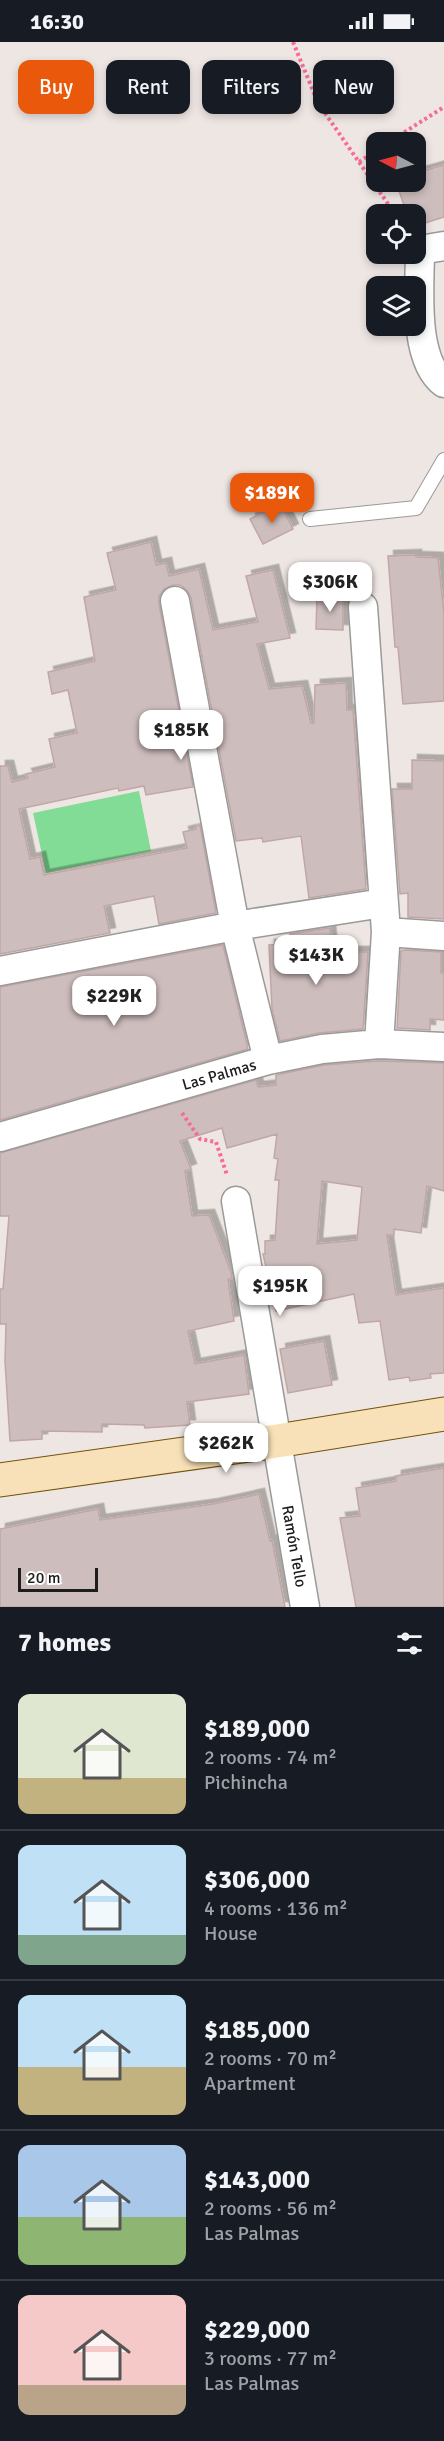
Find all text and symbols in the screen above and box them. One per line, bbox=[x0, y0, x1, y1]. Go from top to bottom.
text: 16:30 bbox=[30, 8, 84, 35]
chip: Buy bbox=[18, 60, 94, 114]
chip: Rent bbox=[106, 60, 190, 114]
chip: Filters bbox=[202, 60, 301, 114]
chip: New bbox=[313, 60, 394, 114]
north arrow bbox=[366, 132, 426, 192]
map controls bbox=[366, 132, 426, 336]
button: locate bbox=[366, 204, 426, 264]
button: layers bbox=[366, 276, 426, 336]
pin: $189K bbox=[230, 473, 314, 524]
text: $189K bbox=[244, 480, 300, 505]
pin: $306K bbox=[288, 562, 372, 613]
text: $306K bbox=[302, 569, 358, 594]
pin: $185K bbox=[139, 710, 223, 761]
text: $185K bbox=[153, 717, 209, 742]
pin: $143K bbox=[274, 935, 358, 986]
text: $143K bbox=[288, 942, 344, 967]
pin: $229K bbox=[72, 976, 156, 1027]
text: $229K bbox=[86, 983, 142, 1008]
street label: Las Palmas bbox=[180, 1055, 259, 1095]
pin: $195K bbox=[238, 1266, 322, 1317]
text: $195K bbox=[252, 1273, 308, 1298]
pin: $262K bbox=[184, 1423, 268, 1474]
text: $262K bbox=[198, 1430, 254, 1455]
street label: Ramón Tello bbox=[277, 1504, 311, 1589]
scale bar bbox=[18, 1565, 98, 1592]
text: 20 m bbox=[27, 1568, 61, 1588]
text: 7 homes bbox=[18, 1627, 111, 1659]
icon: filters bbox=[393, 1627, 426, 1660]
text: $189,000 bbox=[204, 1713, 310, 1745]
icon: home bbox=[66, 1718, 138, 1790]
text: 2 rooms · 74 m² bbox=[204, 1745, 337, 1770]
text: Pichincha bbox=[204, 1770, 288, 1795]
text: $306,000 bbox=[204, 1864, 310, 1896]
icon: home bbox=[66, 1869, 138, 1941]
text: 4 rooms · 136 m² bbox=[204, 1896, 348, 1921]
text: House bbox=[204, 1921, 258, 1946]
text: $185,000 bbox=[204, 2014, 310, 2046]
icon: home bbox=[66, 2019, 138, 2091]
text: 2 rooms · 70 m² bbox=[204, 2046, 337, 2071]
text: Apartment bbox=[204, 2071, 296, 2096]
text: $143,000 bbox=[204, 2164, 310, 2196]
icon: home bbox=[66, 2169, 138, 2241]
text: 2 rooms · 56 m² bbox=[204, 2196, 337, 2221]
text: Las Palmas bbox=[204, 2221, 299, 2246]
text: $229,000 bbox=[204, 2314, 310, 2346]
icon: home bbox=[66, 2319, 138, 2391]
text: 3 rooms · 77 m² bbox=[204, 2346, 337, 2371]
text: Las Palmas bbox=[204, 2371, 299, 2396]

